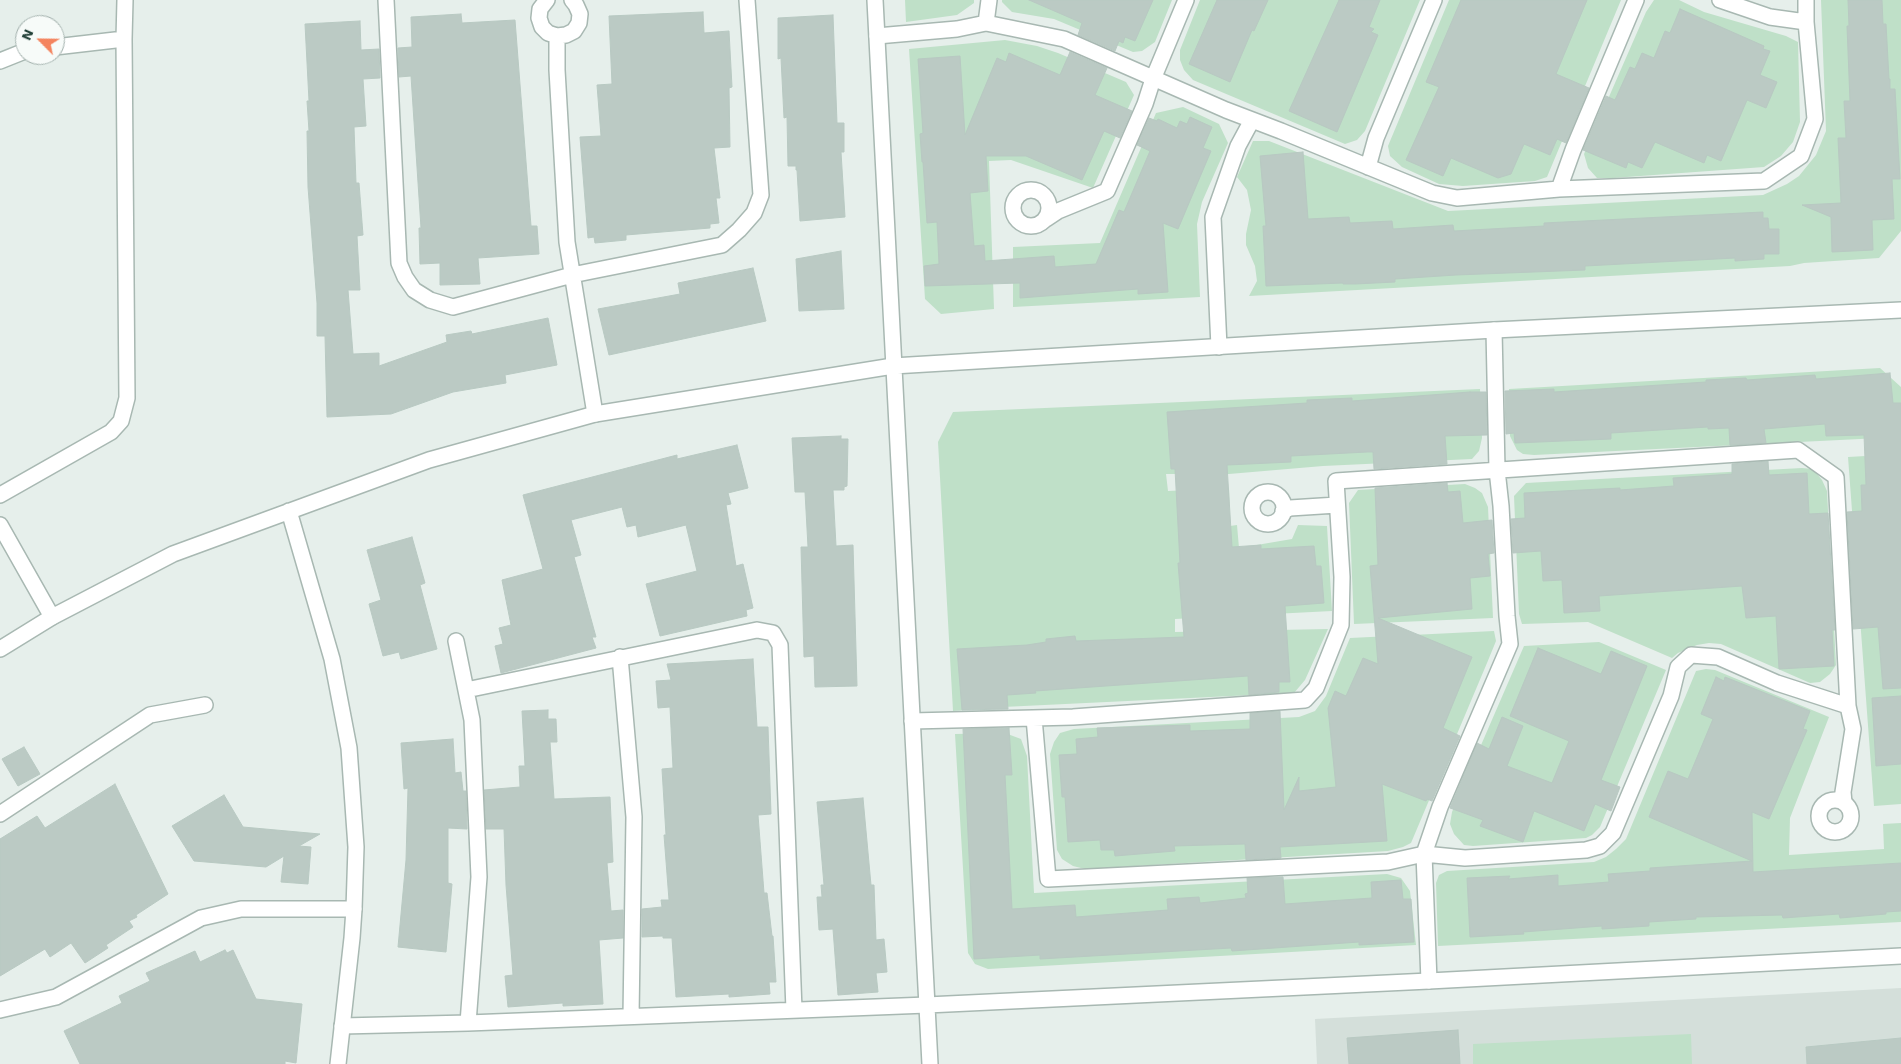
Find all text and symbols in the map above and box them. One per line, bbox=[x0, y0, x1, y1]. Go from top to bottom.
north arrow bbox=[15, 15, 65, 65]
text: N bbox=[18, 27, 37, 42]

